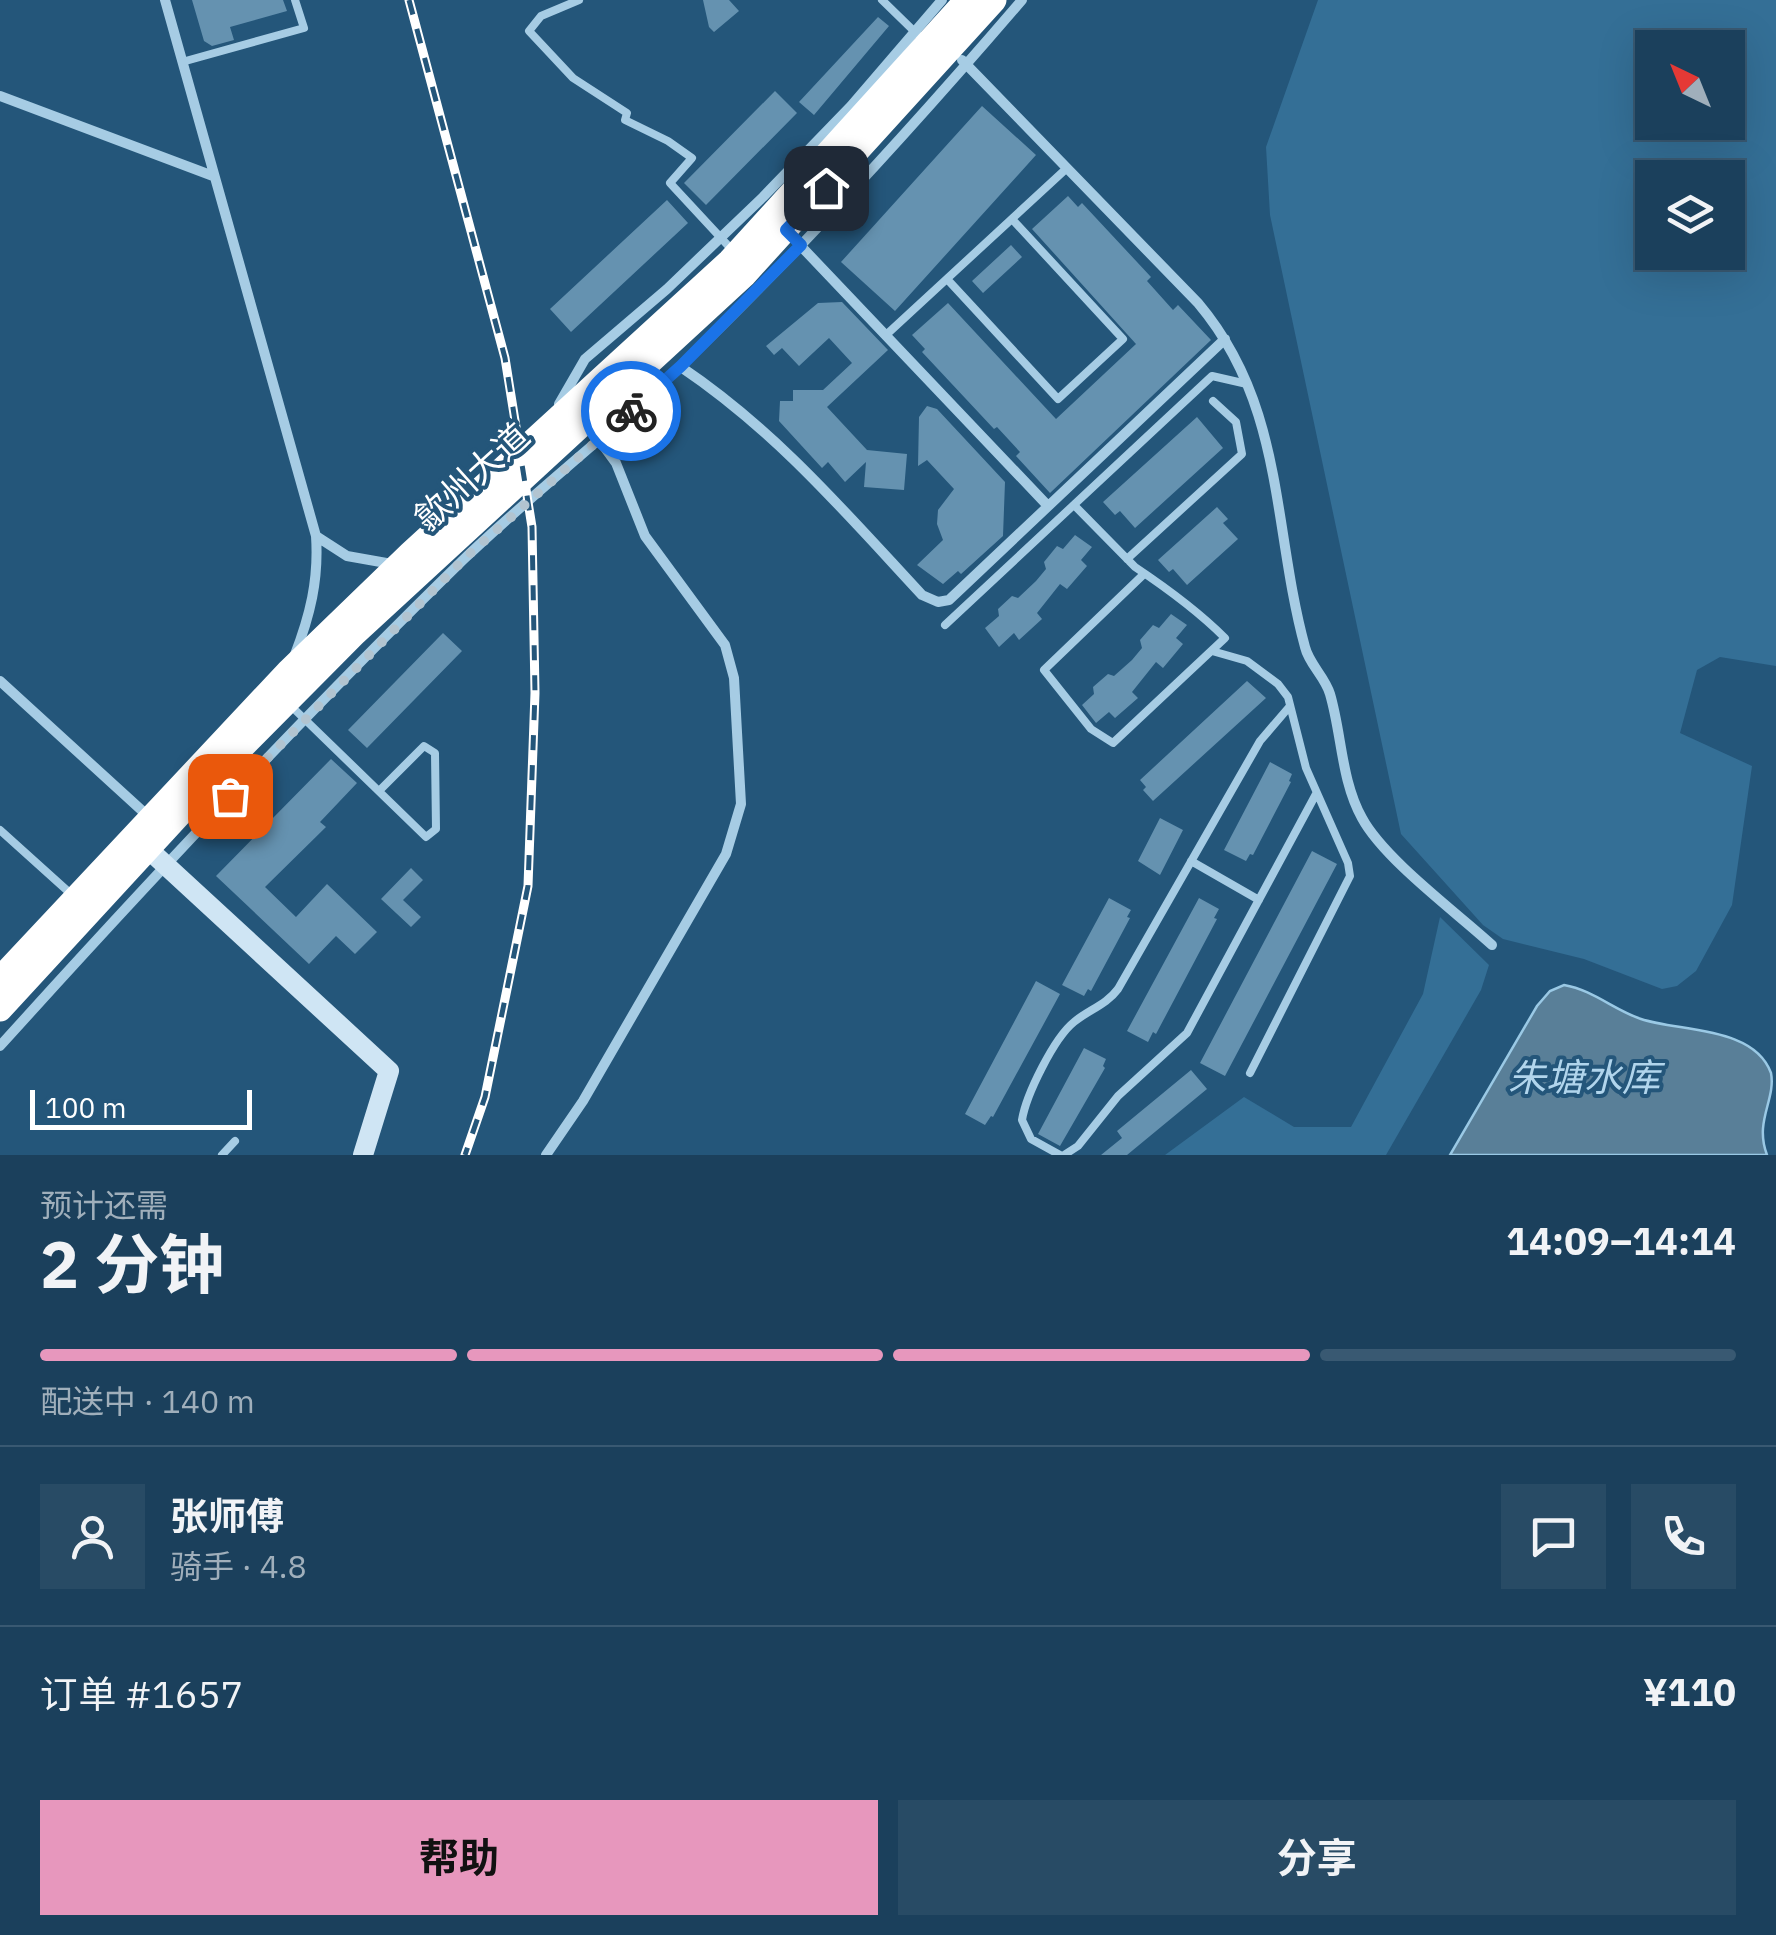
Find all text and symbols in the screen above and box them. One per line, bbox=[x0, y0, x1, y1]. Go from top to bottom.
north arrow bbox=[1635, 30, 1745, 140]
map controls bbox=[1635, 30, 1745, 270]
pin bbox=[784, 146, 869, 231]
button: layers bbox=[1635, 160, 1745, 270]
icon: home bbox=[799, 161, 854, 216]
courier bbox=[581, 361, 681, 461]
icon: bike bbox=[604, 384, 659, 439]
street label: 歙州大道 bbox=[404, 412, 539, 540]
pin bbox=[188, 754, 273, 839]
icon: bag bbox=[203, 769, 258, 824]
water label: 朱塘水库 bbox=[1508, 1052, 1666, 1101]
scale bar bbox=[30, 1085, 252, 1130]
text: 100 m bbox=[45, 1089, 126, 1126]
text: 预计还需 bbox=[40, 1184, 168, 1226]
text: 14:09–14:14 bbox=[1506, 1216, 1736, 1265]
text: 2 分钟 bbox=[40, 1221, 224, 1306]
text: 配送中 · 140 m bbox=[40, 1380, 255, 1422]
button: person bbox=[40, 1484, 145, 1589]
button: chat bbox=[1501, 1484, 1606, 1589]
button: phone bbox=[1631, 1484, 1736, 1589]
text: 张师傅 bbox=[170, 1491, 284, 1540]
text: 骑手 · 4.8 bbox=[170, 1545, 307, 1587]
text: ¥110 bbox=[1643, 1667, 1736, 1716]
text: 订单 #1657 bbox=[40, 1669, 243, 1718]
button: 帮助 bbox=[40, 1800, 878, 1915]
button: 分享 bbox=[898, 1800, 1736, 1915]

